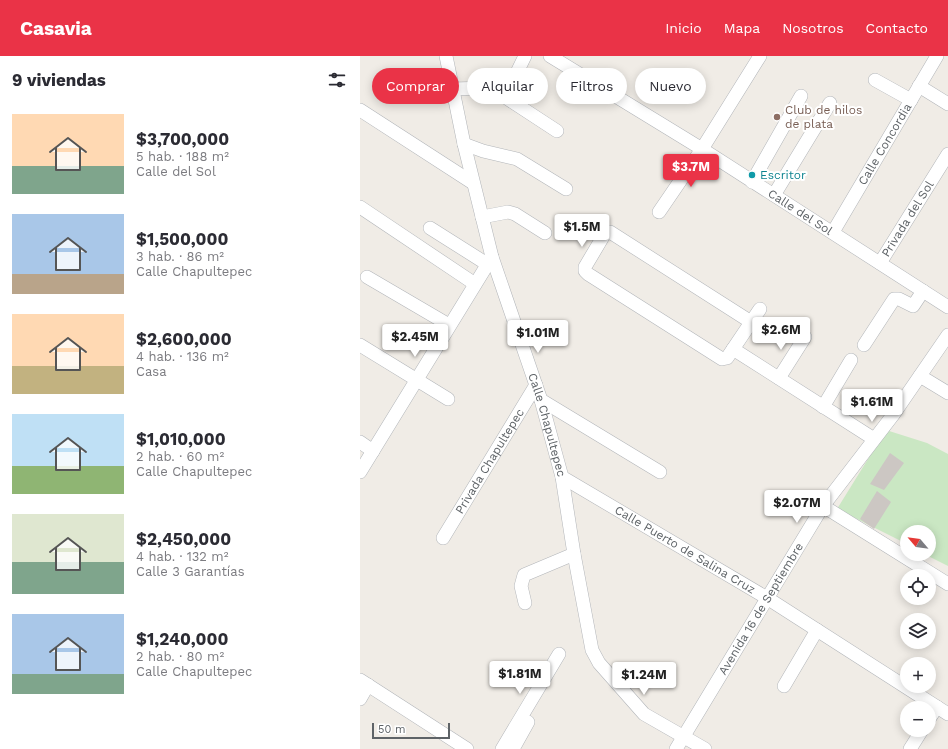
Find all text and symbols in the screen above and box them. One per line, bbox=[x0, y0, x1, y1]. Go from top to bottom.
text: Casavia bbox=[20, 17, 92, 40]
text: Inicio bbox=[665, 20, 702, 36]
text: Mapa bbox=[724, 20, 760, 36]
text: Nosotros bbox=[782, 20, 844, 36]
text: Contacto bbox=[866, 20, 928, 36]
chip: Comprar bbox=[372, 68, 459, 104]
chip: Alquilar bbox=[467, 68, 548, 104]
chip: Filtros bbox=[556, 68, 627, 104]
chip: Nuevo bbox=[635, 68, 706, 104]
icon: filters bbox=[326, 69, 348, 91]
text: 9 viviendas bbox=[12, 70, 106, 90]
street label: Calle Concordia bbox=[855, 101, 915, 188]
place label: Club de hilos de plata bbox=[785, 103, 862, 131]
marker: Club de hilos de plata bbox=[772, 112, 782, 122]
text: $3,700,000 bbox=[136, 129, 229, 149]
icon: home bbox=[44, 130, 92, 178]
text: 5 hab. · 188 m² bbox=[136, 149, 229, 164]
pin: $3.7M bbox=[663, 154, 719, 188]
text: $3.7M bbox=[672, 159, 710, 174]
text: Calle del Sol bbox=[136, 164, 216, 179]
place label: Escritor bbox=[760, 168, 806, 182]
marker: Escritor bbox=[747, 170, 757, 180]
street label: Privada del Sol bbox=[879, 178, 937, 259]
street label: Calle del Sol bbox=[765, 186, 835, 238]
pin: $1.5M bbox=[554, 214, 610, 248]
text: $1.5M bbox=[563, 219, 601, 234]
text: $1,500,000 bbox=[136, 229, 228, 249]
icon: home bbox=[44, 230, 92, 278]
text: 3 hab. · 86 m² bbox=[136, 249, 224, 264]
text: Calle Chapultepec bbox=[136, 264, 252, 279]
pin: $2.6M bbox=[753, 317, 809, 351]
pin: $1.01M bbox=[505, 320, 571, 354]
text: $2.6M bbox=[761, 322, 801, 337]
pin: $2.45M bbox=[382, 324, 448, 358]
text: $1.01M bbox=[516, 325, 560, 340]
text: $2,600,000 bbox=[136, 329, 232, 349]
text: $2.45M bbox=[391, 329, 439, 344]
icon: home bbox=[44, 330, 92, 378]
text: 4 hab. · 136 m² bbox=[136, 349, 229, 364]
text: Casa bbox=[136, 364, 167, 379]
street label: Calle Chapultepec bbox=[525, 371, 569, 479]
pin: $1.61M bbox=[839, 389, 905, 423]
text: $1.61M bbox=[851, 394, 893, 409]
street label: Privada Chapultepec bbox=[452, 406, 527, 516]
text: $1,010,000 bbox=[136, 429, 226, 449]
icon: home bbox=[44, 430, 92, 478]
text: 2 hab. · 60 m² bbox=[136, 449, 224, 464]
text: Calle Chapultepec bbox=[136, 464, 252, 479]
pin: $2.07M bbox=[764, 490, 830, 524]
text: $2.07M bbox=[773, 495, 821, 510]
street label: Calle Puerto de Salina Cruz bbox=[612, 503, 758, 597]
north arrow bbox=[900, 525, 936, 561]
map controls bbox=[900, 525, 936, 737]
text: $2,450,000 bbox=[136, 529, 231, 549]
icon: home bbox=[44, 530, 92, 578]
street label: Avenida 16 de Septiembre bbox=[716, 540, 806, 677]
text: 4 hab. · 132 m² bbox=[136, 549, 228, 564]
text: Calle 3 Garantías bbox=[136, 564, 245, 579]
button: locate bbox=[900, 569, 936, 605]
button: layers bbox=[900, 613, 936, 649]
text: $1,240,000 bbox=[136, 629, 228, 649]
icon: home bbox=[44, 630, 92, 678]
text: 2 hab. · 80 m² bbox=[136, 649, 224, 664]
button: + bbox=[900, 657, 936, 693]
pin: $1.81M bbox=[487, 661, 553, 695]
pin: $1.24M bbox=[611, 662, 677, 696]
text: Calle Chapultepec bbox=[136, 664, 252, 679]
text: $1.81M bbox=[498, 666, 542, 681]
text: $1.24M bbox=[621, 667, 667, 682]
button: − bbox=[900, 701, 936, 737]
scale bar bbox=[372, 721, 450, 740]
text: 50 m bbox=[378, 723, 405, 736]

